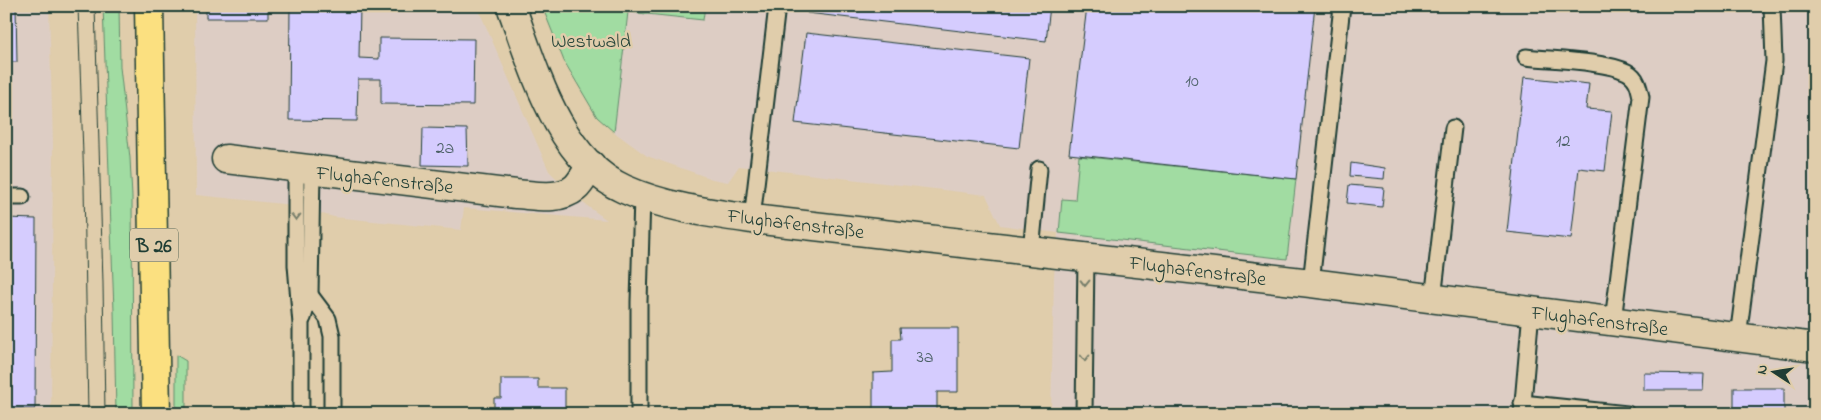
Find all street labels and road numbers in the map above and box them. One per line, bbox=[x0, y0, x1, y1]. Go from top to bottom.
street label: Flughafenstraße bbox=[314, 160, 455, 204]
street label: Flughafenstraße bbox=[725, 203, 866, 249]
road number: B 26 bbox=[130, 228, 178, 262]
street label: Flughafenstraße bbox=[1127, 250, 1268, 296]
street label: Flughafenstraße bbox=[1529, 300, 1670, 346]

